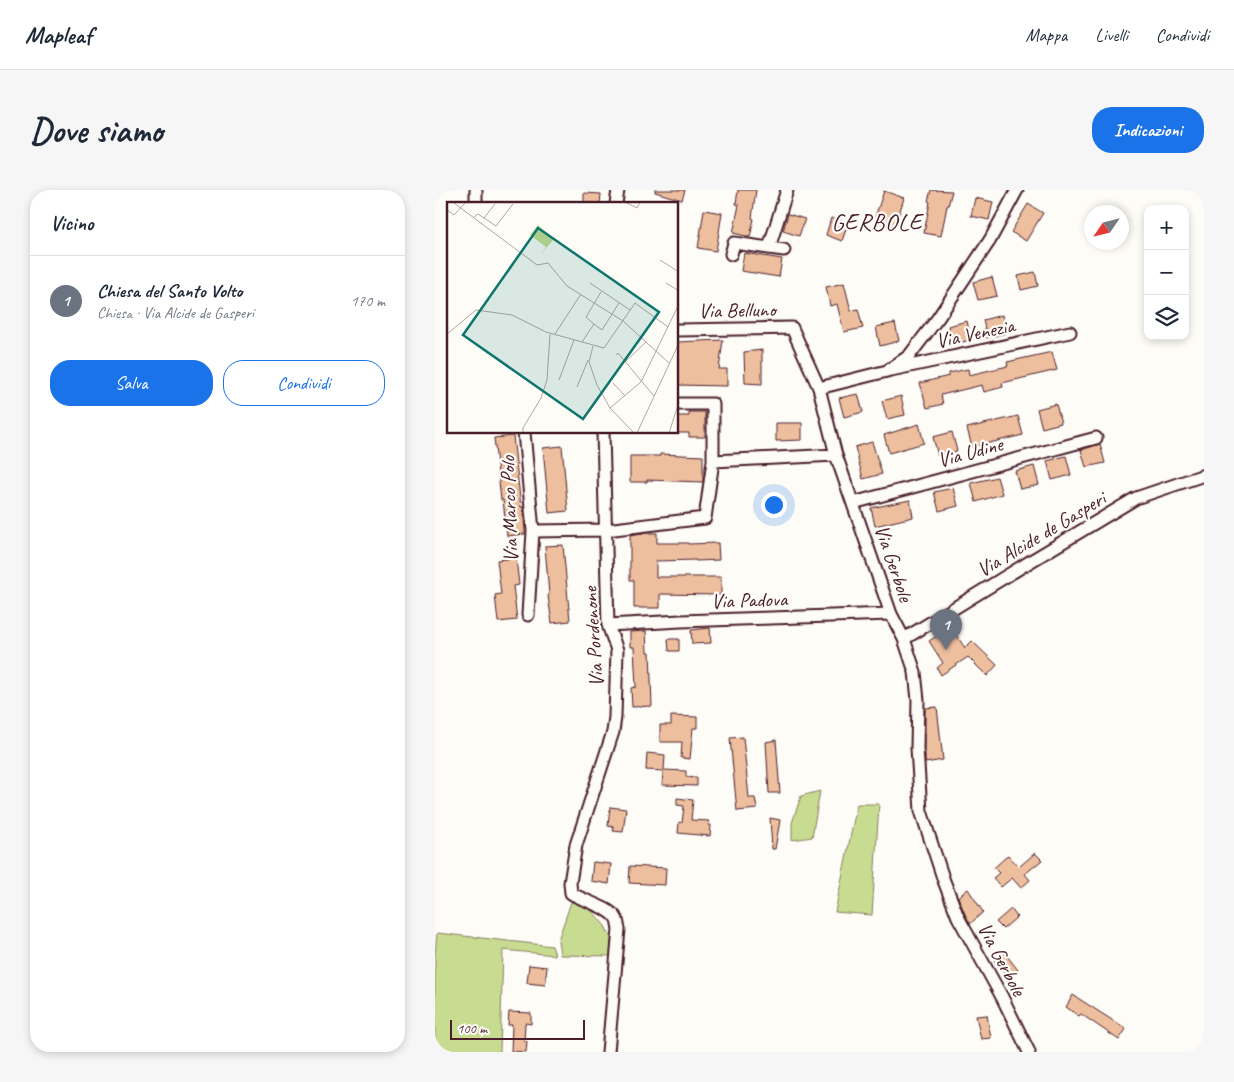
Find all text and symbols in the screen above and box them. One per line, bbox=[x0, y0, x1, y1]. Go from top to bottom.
text: Mapleaf bbox=[25, 20, 92, 50]
text: Mappa bbox=[1026, 24, 1067, 46]
text: Livelli bbox=[1095, 24, 1128, 46]
text: Condividi bbox=[1156, 24, 1209, 46]
button: Indicazioni bbox=[1092, 107, 1204, 153]
text: Dove siamo bbox=[30, 108, 163, 153]
inset map bbox=[447, 202, 679, 434]
north arrow bbox=[1084, 205, 1129, 250]
map controls bbox=[1144, 205, 1189, 340]
button: + bbox=[1144, 205, 1189, 250]
district label: GERBOLE bbox=[831, 207, 925, 237]
text: Vicino bbox=[50, 210, 93, 236]
button: − bbox=[1144, 250, 1189, 295]
text: Chiesa del Santo Volto bbox=[97, 279, 242, 303]
text: 1 bbox=[62, 291, 70, 311]
text: 170 m bbox=[351, 291, 385, 311]
button: layers bbox=[1144, 295, 1189, 340]
street label: Via Belluno bbox=[698, 296, 778, 324]
text: Chiesa · Via Alcide de Gasperi bbox=[97, 303, 254, 323]
street label: Via Venezia bbox=[933, 312, 1019, 354]
button: Salva bbox=[50, 360, 213, 406]
button: Condividi bbox=[223, 360, 385, 406]
street label: Via Udine bbox=[935, 430, 1007, 473]
street label: Via Marco Polo bbox=[494, 454, 524, 563]
street label: Via Alcide de Gasperi bbox=[972, 484, 1113, 583]
your location bbox=[761, 492, 787, 518]
street label: Via Gerbole bbox=[869, 521, 920, 606]
street label: Via Pordenone bbox=[576, 585, 609, 688]
street label: Via Padova bbox=[710, 586, 789, 614]
pin: 1 bbox=[930, 609, 962, 650]
street label: Via Gerbole bbox=[972, 918, 1033, 1001]
scale bar bbox=[450, 1017, 585, 1040]
text: 100 m bbox=[457, 1020, 487, 1037]

